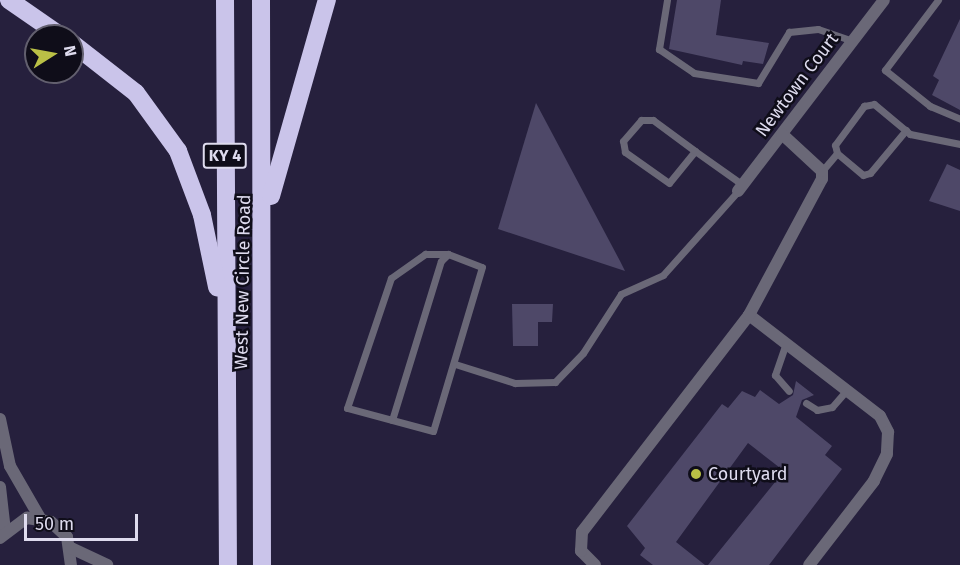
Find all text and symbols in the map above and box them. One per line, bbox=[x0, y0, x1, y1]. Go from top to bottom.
north arrow bbox=[24, 24, 84, 84]
street label: Newtown Court bbox=[751, 29, 843, 141]
text: N bbox=[60, 44, 81, 58]
road number: KY 4 bbox=[202, 143, 248, 169]
street label: West New Circle Road bbox=[231, 194, 255, 370]
place label: Courtyard bbox=[708, 463, 788, 485]
marker: Courtyard bbox=[689, 467, 703, 481]
scale bar bbox=[27, 502, 141, 540]
text: 50 m bbox=[35, 513, 74, 535]

